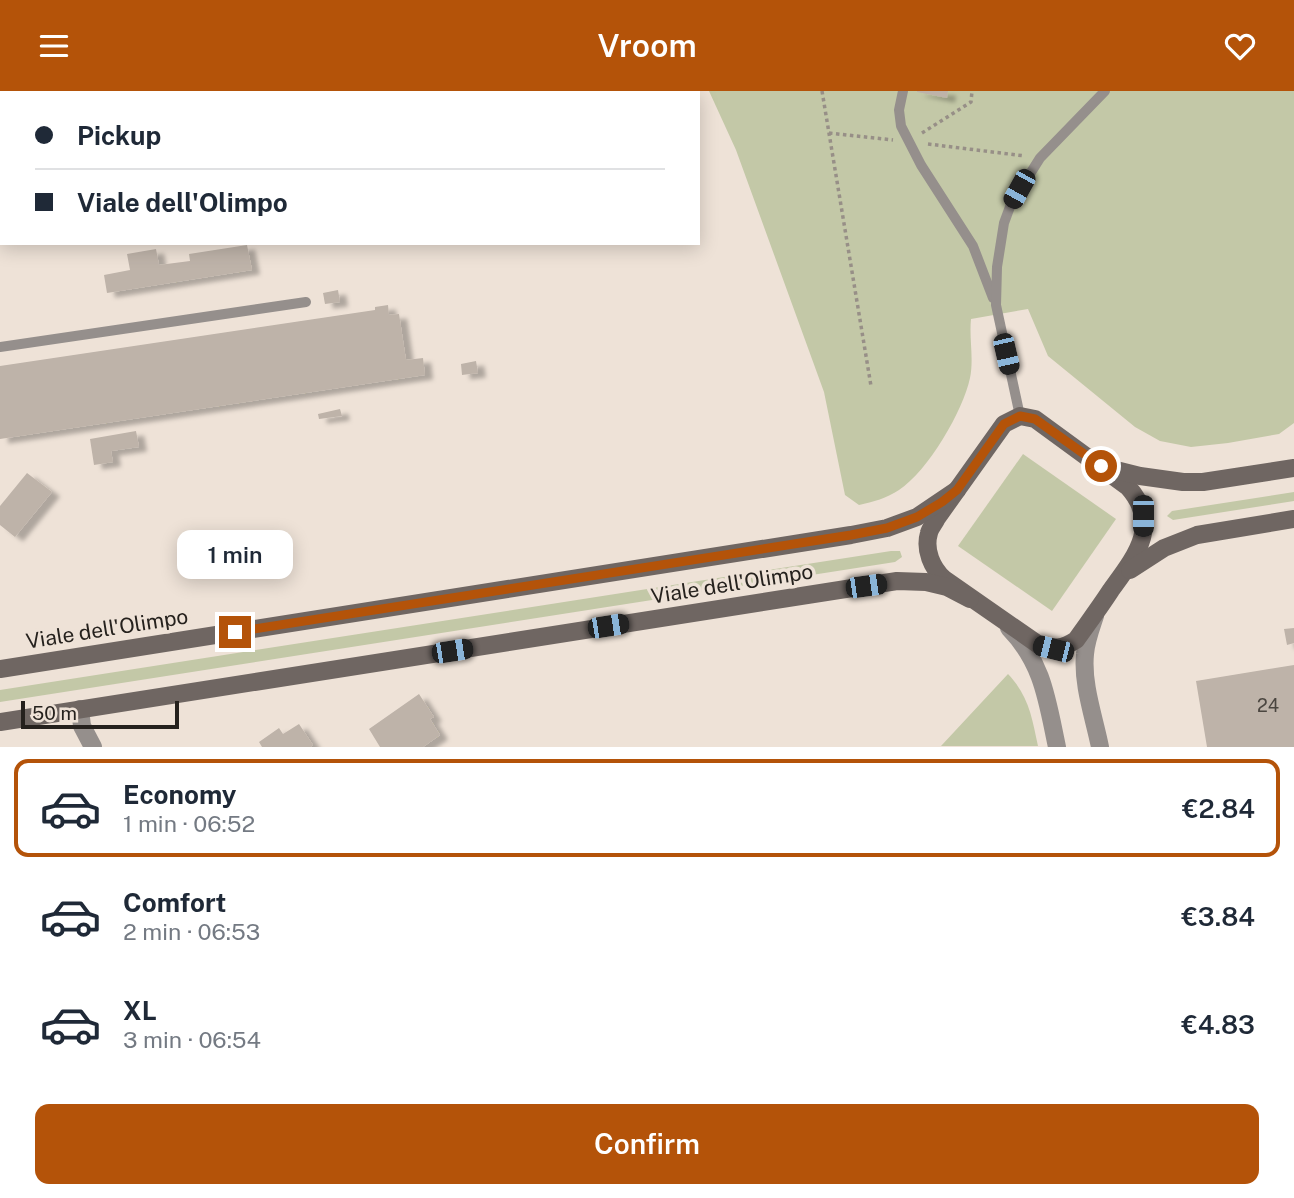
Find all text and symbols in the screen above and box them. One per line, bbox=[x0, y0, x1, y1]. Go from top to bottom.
icon: menu bbox=[35, 27, 73, 65]
text: Vroom bbox=[597, 27, 697, 64]
icon: heart bbox=[1221, 27, 1259, 65]
text: Pickup bbox=[77, 120, 161, 151]
car bbox=[1000, 166, 1039, 212]
text: Viale dell'Olimpo bbox=[77, 187, 288, 218]
car bbox=[992, 331, 1021, 377]
route start bbox=[1085, 450, 1117, 482]
car bbox=[1133, 495, 1154, 537]
callout: 1 min bbox=[177, 531, 293, 580]
text: 1 min bbox=[208, 541, 262, 568]
street label: Viale dell'Olimpo bbox=[649, 558, 815, 609]
car bbox=[844, 573, 889, 599]
street label: Viale dell'Olimpo bbox=[24, 603, 190, 654]
car bbox=[586, 612, 631, 640]
route end bbox=[219, 616, 251, 648]
car bbox=[1031, 634, 1076, 664]
car bbox=[430, 637, 475, 665]
house number: 24 bbox=[1257, 695, 1279, 716]
scale bar bbox=[21, 697, 178, 729]
text: 50 m bbox=[32, 702, 77, 724]
icon: car bbox=[39, 777, 102, 840]
text: Economy bbox=[123, 779, 236, 810]
text: €2.84 bbox=[1182, 793, 1255, 824]
text: 1 min · 06:52 bbox=[123, 810, 255, 837]
icon: car bbox=[39, 885, 102, 948]
text: Comfort bbox=[123, 887, 226, 918]
text: €3.84 bbox=[1181, 901, 1255, 932]
text: 2 min · 06:53 bbox=[123, 918, 260, 945]
icon: car bbox=[39, 993, 102, 1056]
text: XL bbox=[123, 995, 157, 1026]
text: €4.83 bbox=[1182, 1009, 1255, 1040]
text: 3 min · 06:54 bbox=[123, 1026, 261, 1053]
button: Confirm bbox=[35, 1104, 1259, 1184]

